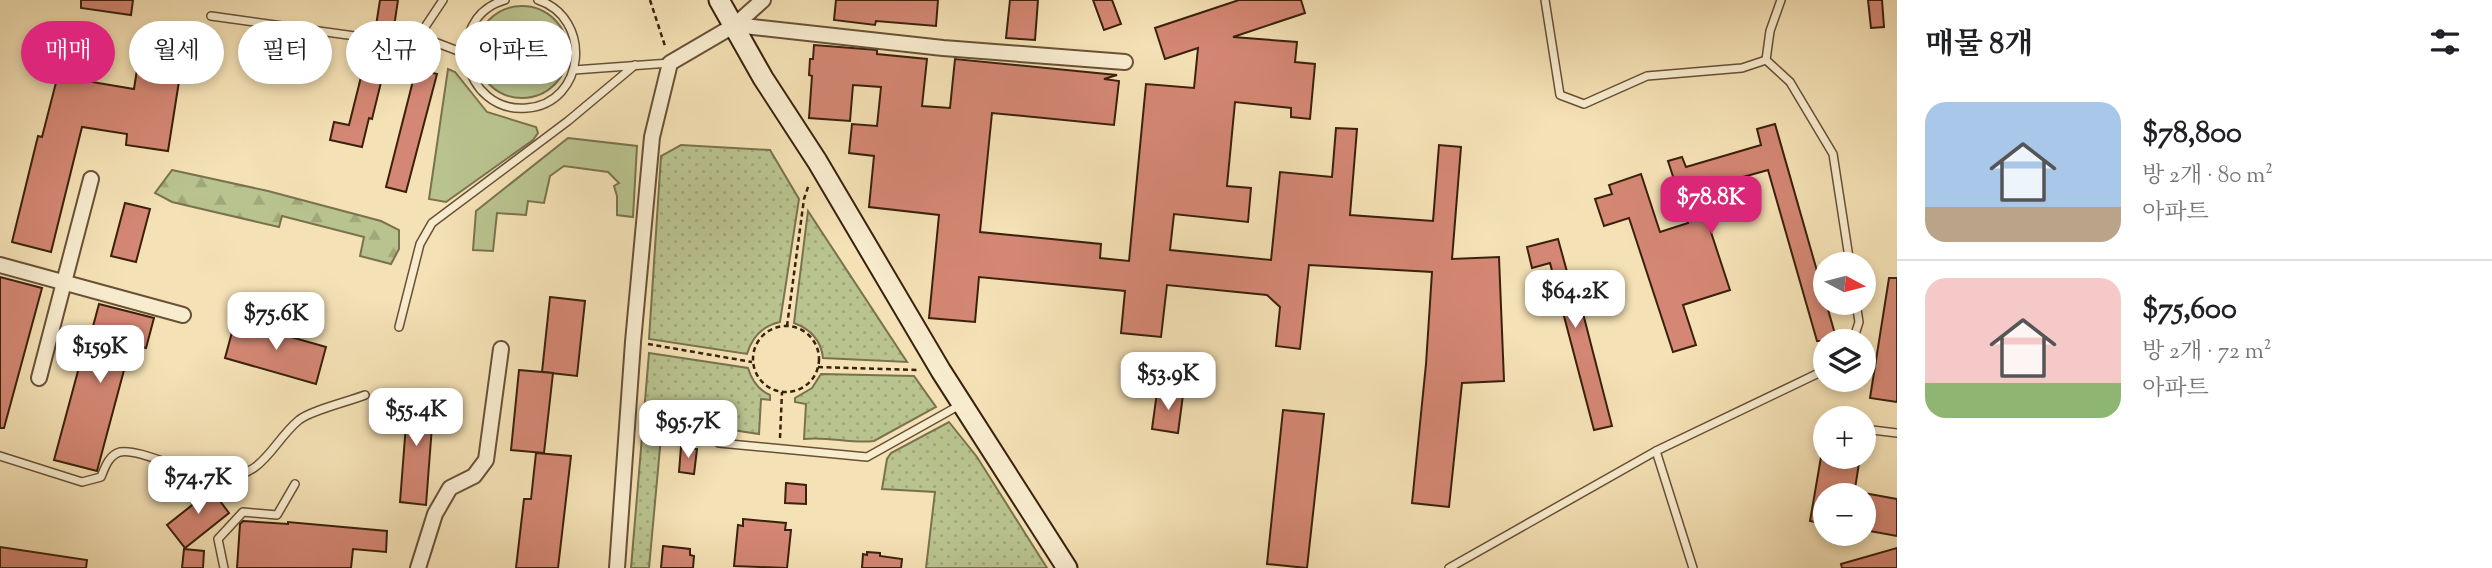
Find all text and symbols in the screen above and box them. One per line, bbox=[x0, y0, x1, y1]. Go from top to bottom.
chip: 매매 bbox=[21, 21, 115, 84]
chip: 월세 bbox=[129, 21, 224, 84]
chip: 필터 bbox=[238, 21, 332, 84]
chip: 신규 bbox=[346, 21, 441, 84]
chip: 아파트 bbox=[455, 21, 572, 84]
icon: filters bbox=[2426, 23, 2464, 61]
text: 매물 8개 bbox=[1925, 24, 2033, 67]
text: $78,800 bbox=[2142, 113, 2242, 156]
icon: home bbox=[1981, 130, 2065, 214]
text: 방 2개 · 80 m² bbox=[2142, 160, 2273, 193]
pin: $78.8K bbox=[1654, 176, 1768, 236]
text: $78.8K bbox=[1676, 182, 1746, 215]
text: 아파트 bbox=[2142, 197, 2209, 230]
north arrow bbox=[1813, 252, 1876, 315]
map controls bbox=[1813, 252, 1876, 546]
pin: $64.2K bbox=[1518, 270, 1632, 330]
text: $64.2K bbox=[1541, 276, 1609, 309]
text: $75,600 bbox=[2142, 289, 2237, 332]
pin: $75.6K bbox=[219, 292, 333, 352]
text: $75.6K bbox=[243, 298, 309, 331]
icon: home bbox=[1981, 306, 2065, 390]
pin: $159K bbox=[51, 326, 149, 385]
button: layers bbox=[1813, 329, 1876, 392]
text: $159K bbox=[72, 331, 128, 364]
text: 방 2개 · 72 m² bbox=[2142, 336, 2271, 369]
pin: $53.9K bbox=[1111, 352, 1225, 412]
text: $53.9K bbox=[1137, 358, 1199, 391]
text: 아파트 bbox=[2142, 373, 2209, 406]
pin: $55.4K bbox=[359, 388, 473, 448]
text: $55.4K bbox=[385, 394, 447, 427]
pin: $95.7K bbox=[631, 400, 745, 460]
text: $95.7K bbox=[655, 406, 721, 439]
button: + bbox=[1813, 406, 1876, 469]
pin: $74.7K bbox=[141, 456, 255, 516]
text: $74.7K bbox=[164, 462, 232, 495]
button: − bbox=[1813, 483, 1876, 546]

